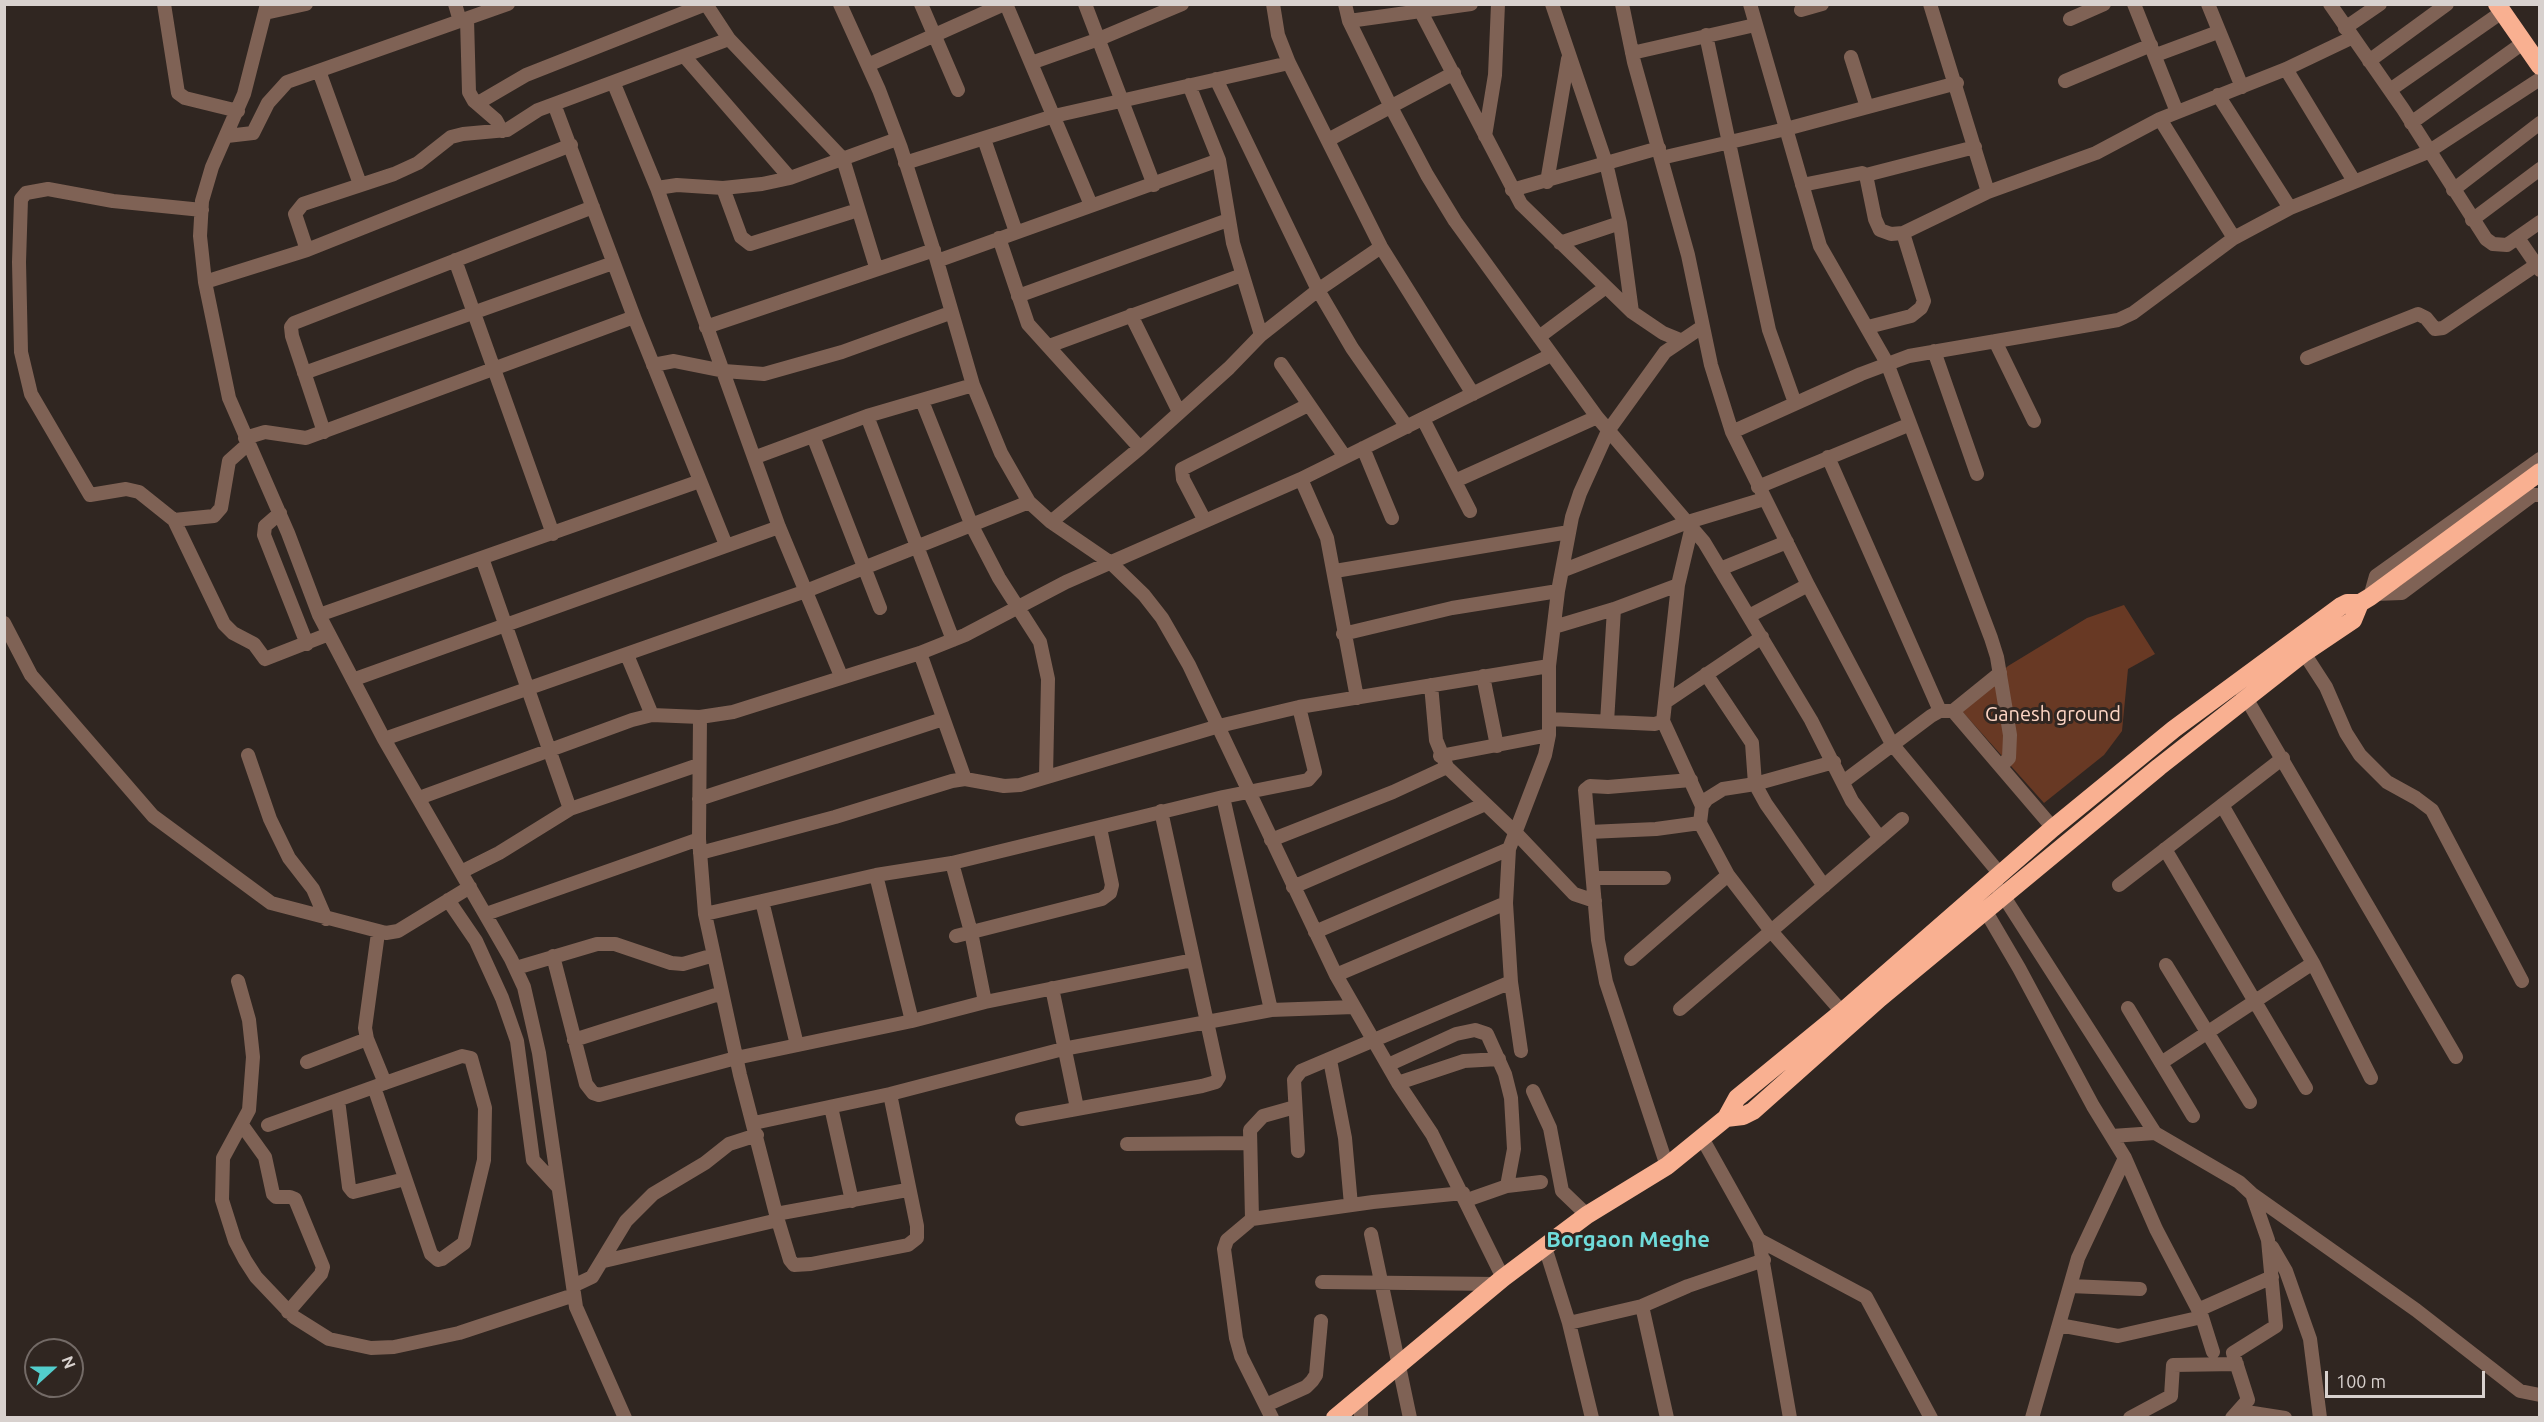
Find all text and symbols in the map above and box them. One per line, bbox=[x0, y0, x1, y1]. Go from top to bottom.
park label: Ganesh ground bbox=[1985, 702, 2121, 726]
district label: Borgaon Meghe bbox=[1546, 1227, 1710, 1253]
north arrow bbox=[24, 1338, 84, 1398]
text: N bbox=[58, 1353, 79, 1371]
scale bar bbox=[2328, 1359, 2488, 1397]
text: 100 m bbox=[2336, 1371, 2386, 1391]

